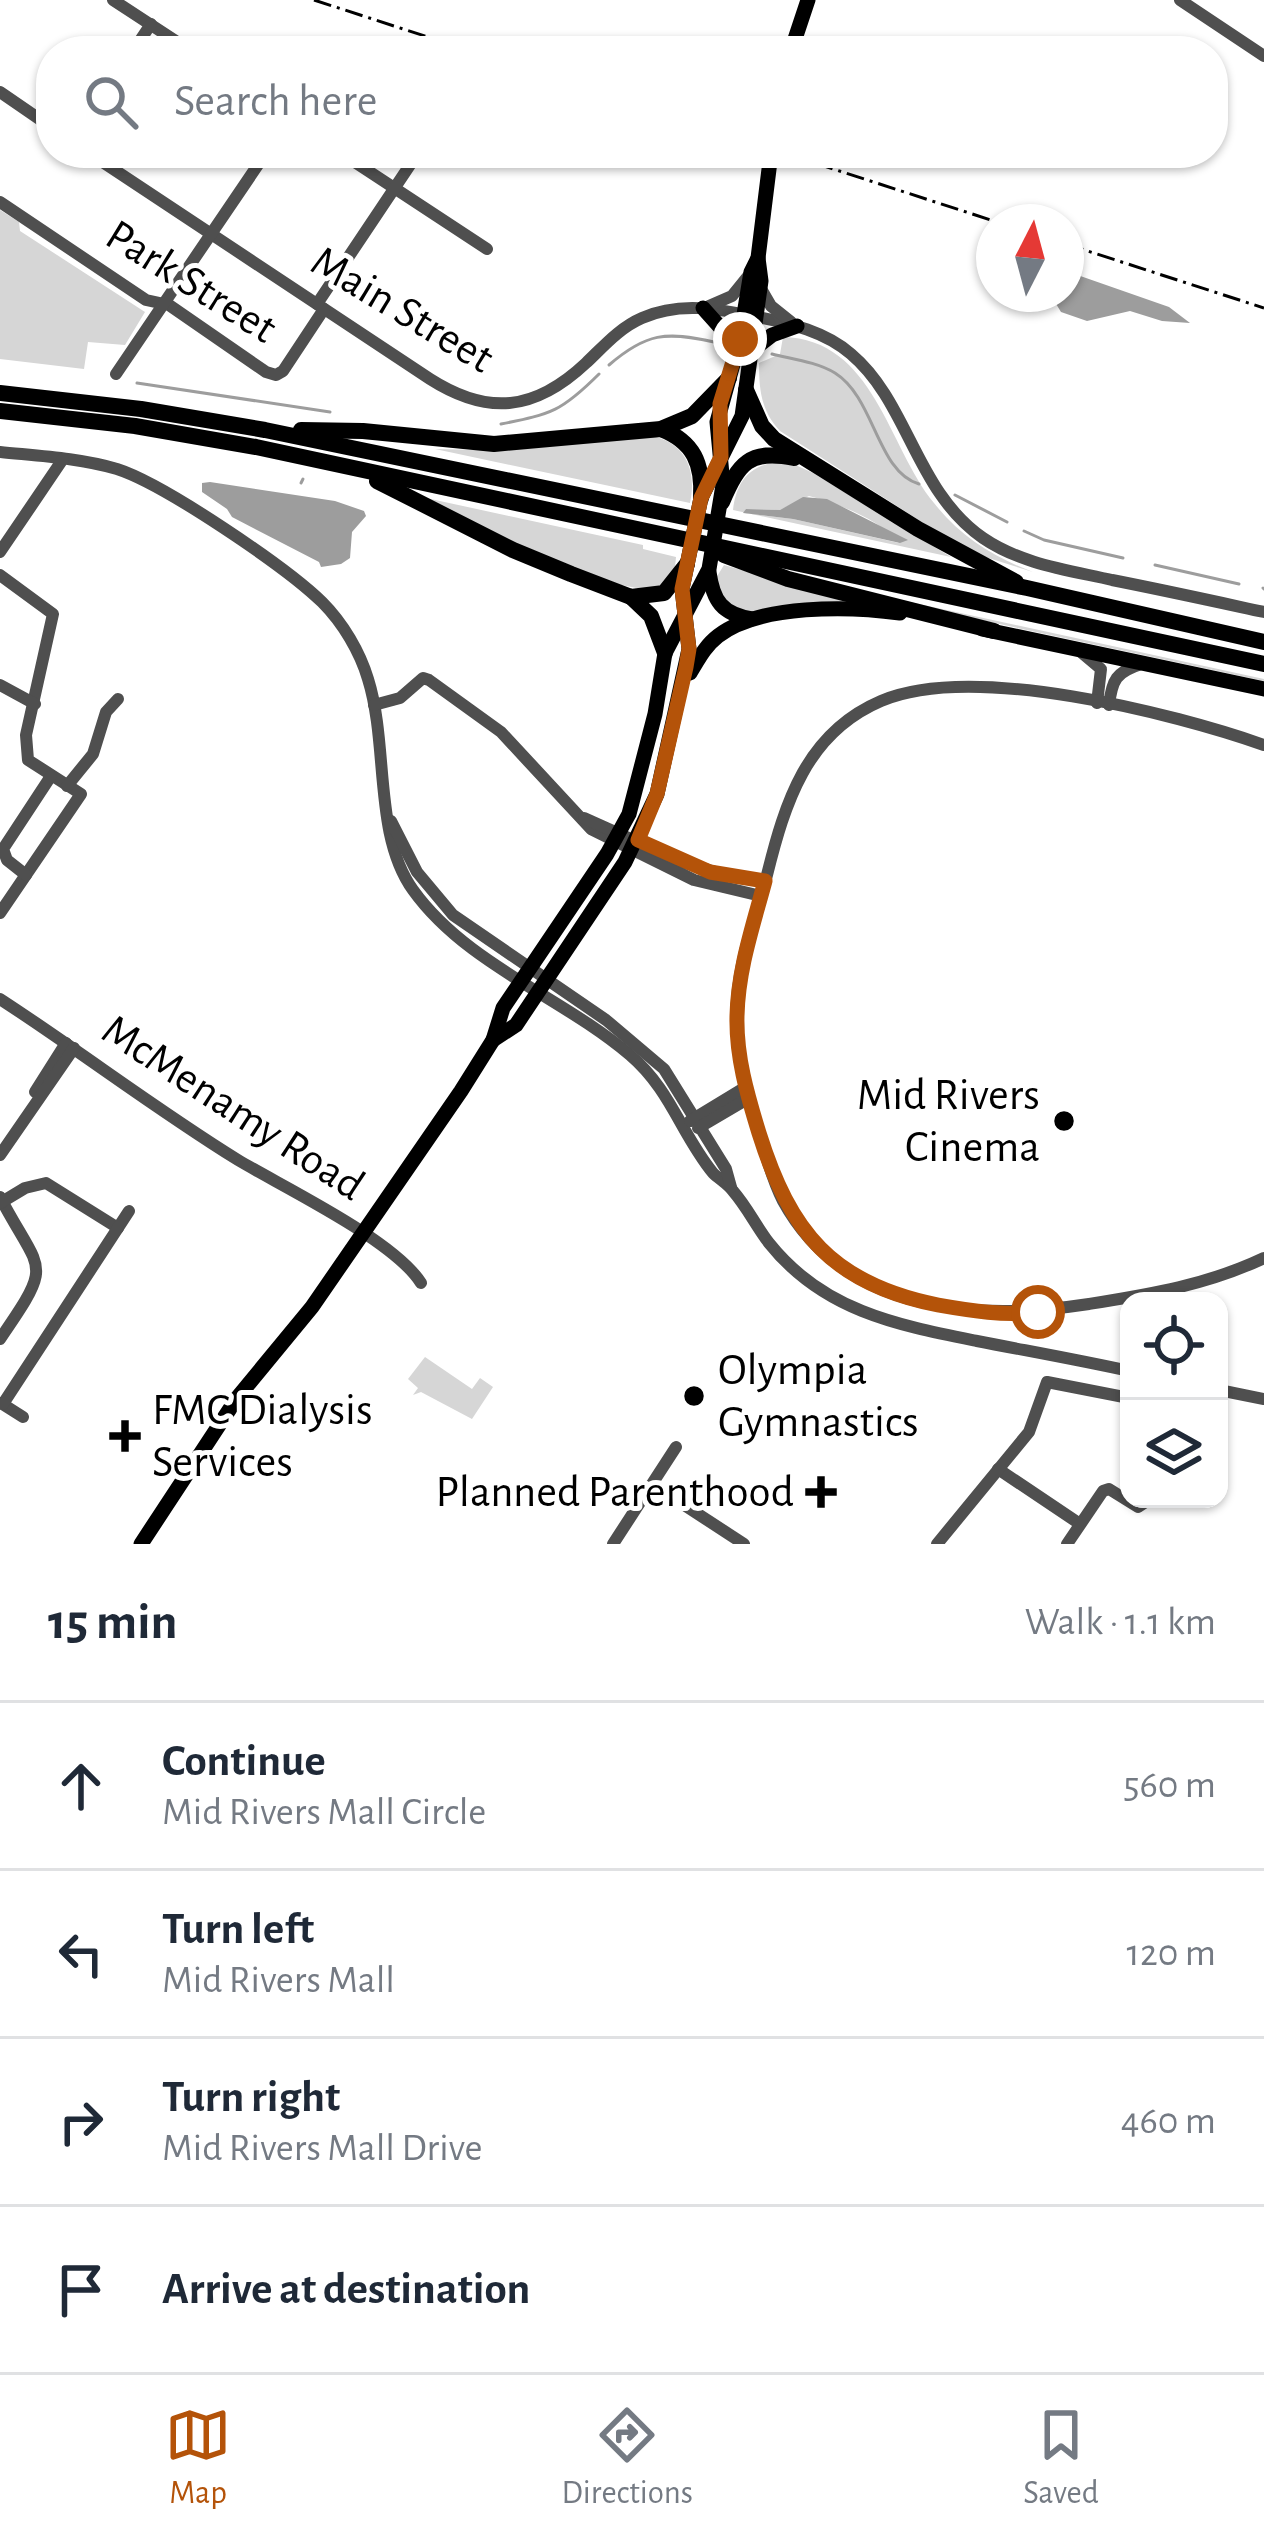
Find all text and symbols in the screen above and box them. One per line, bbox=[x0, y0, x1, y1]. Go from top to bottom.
search box bbox=[36, 36, 1228, 168]
icon: search bbox=[78, 69, 144, 135]
text: Search here bbox=[174, 79, 377, 124]
north arrow bbox=[976, 204, 1084, 312]
street label: Park Street bbox=[98, 212, 284, 352]
street label: Main Street bbox=[303, 238, 501, 382]
route end bbox=[713, 312, 767, 366]
street label: McMenamy Road bbox=[94, 1007, 372, 1209]
place label: Mid Rivers Cinema bbox=[857, 1073, 1040, 1170]
marker: Mid Rivers Cinema bbox=[1051, 1108, 1077, 1134]
route start bbox=[1011, 1285, 1065, 1339]
map controls bbox=[1120, 1292, 1228, 1508]
button: locate bbox=[1120, 1292, 1228, 1400]
place label: Olympia Gymnastics bbox=[718, 1348, 919, 1445]
marker: Olympia Gymnastics bbox=[681, 1383, 707, 1409]
place label: FMC Dialysis Services bbox=[152, 1388, 373, 1485]
button: layers bbox=[1120, 1400, 1228, 1508]
marker: FMC Dialysis Services bbox=[109, 1420, 141, 1452]
place label: Planned Parenthood bbox=[435, 1470, 794, 1515]
marker: Planned Parenthood bbox=[805, 1476, 837, 1508]
text: 15 min bbox=[48, 1597, 178, 1648]
text: Walk · 1.1 km bbox=[1025, 1603, 1216, 1642]
text: Continue bbox=[162, 1739, 326, 1784]
icon: ahead bbox=[48, 1753, 114, 1819]
text: 560 m bbox=[1123, 1766, 1216, 1805]
text: Mid Rivers Mall Circle bbox=[162, 1793, 486, 1832]
text: Turn left bbox=[162, 1907, 314, 1952]
icon: left bbox=[48, 1921, 114, 1987]
text: 120 m bbox=[1127, 1934, 1216, 1973]
text: Mid Rivers Mall bbox=[162, 1961, 395, 2000]
text: Turn right bbox=[162, 2075, 340, 2120]
icon: right bbox=[48, 2089, 114, 2155]
text: 460 m bbox=[1121, 2102, 1216, 2141]
text: Mid Rivers Mall Drive bbox=[162, 2129, 483, 2168]
icon: arrive bbox=[48, 2257, 114, 2323]
text: Arrive at destination bbox=[162, 2267, 530, 2312]
tab: Map bbox=[165, 2402, 231, 2514]
tab: Directions bbox=[561, 2402, 693, 2514]
tab: Saved bbox=[1023, 2402, 1099, 2514]

